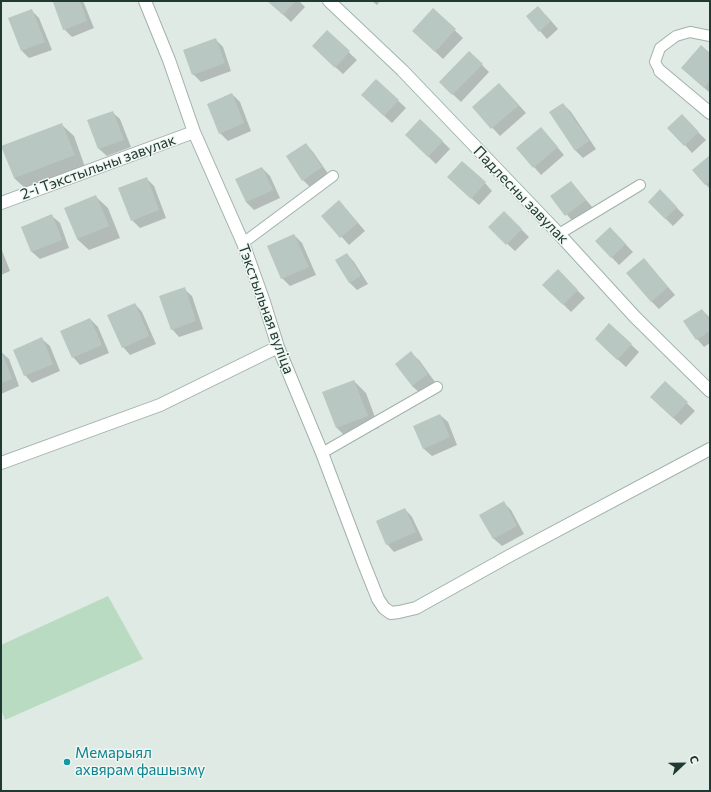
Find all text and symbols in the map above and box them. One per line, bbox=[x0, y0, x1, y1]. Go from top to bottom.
street label: 2-і Тэкстыльны завулак bbox=[18, 131, 178, 203]
street label: Падлесны завулак bbox=[470, 142, 572, 248]
street label: Тэкстыльная вуліца bbox=[234, 242, 298, 376]
place label: Мемарыял ахвярам фашызму bbox=[75, 744, 205, 779]
north arrow bbox=[663, 744, 703, 784]
text: С bbox=[687, 753, 702, 765]
marker: Мемарыял ахвярам фашызму bbox=[62, 757, 72, 767]

